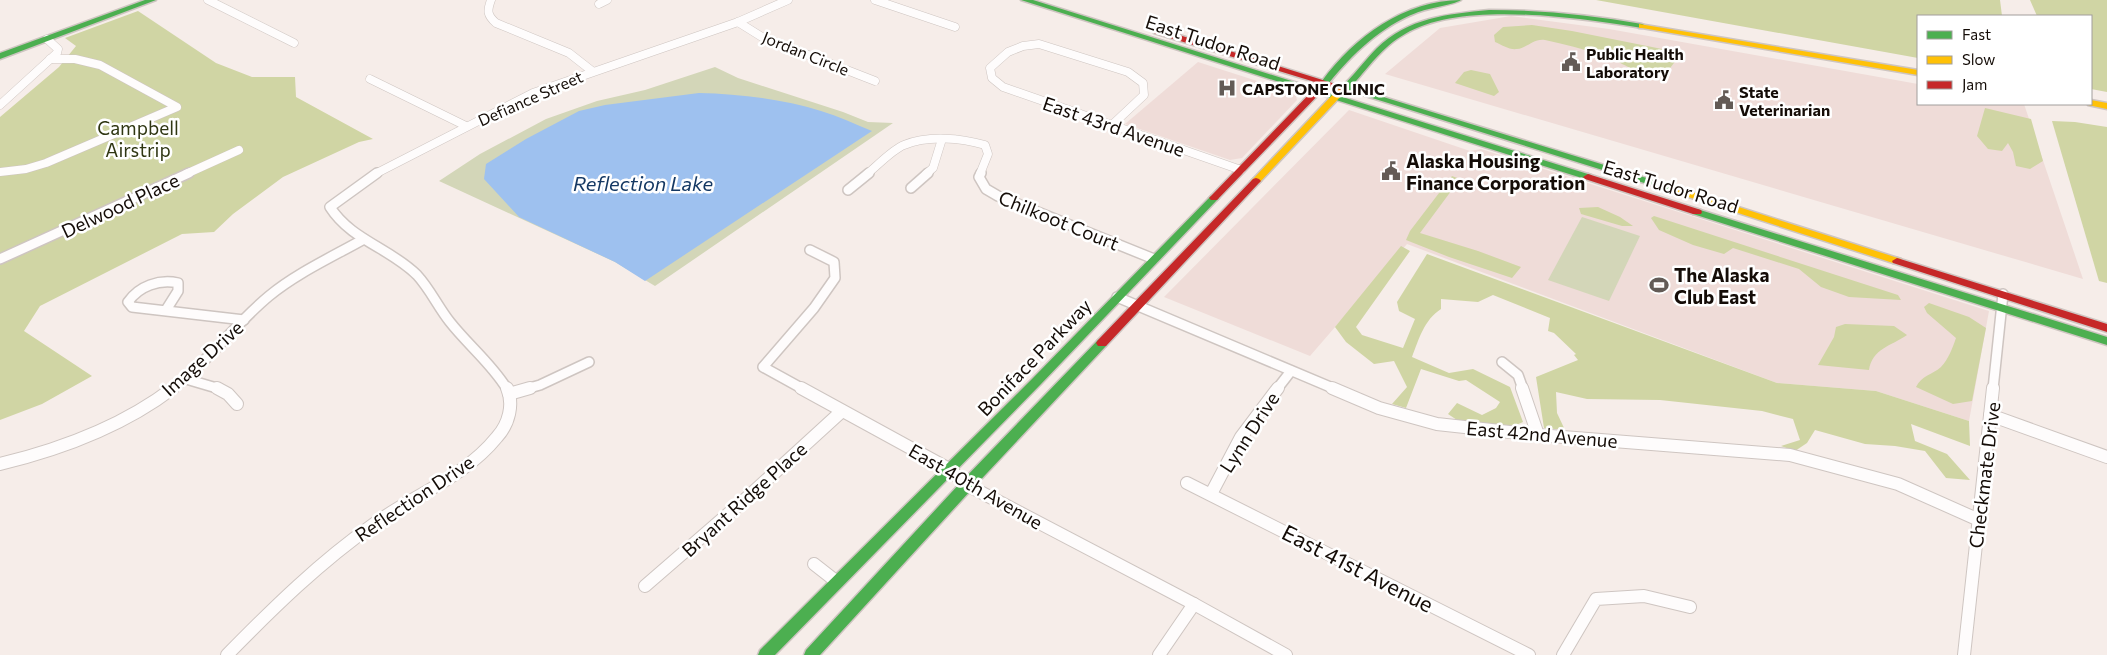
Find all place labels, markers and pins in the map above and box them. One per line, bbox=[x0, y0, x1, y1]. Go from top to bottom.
place label: Public Health Laboratory bbox=[1586, 44, 1684, 81]
public building icon: Public Health Laboratory bbox=[1560, 51, 1582, 73]
hospital icon: CAPSTONE CLINIC bbox=[1216, 77, 1238, 99]
place label: CAPSTONE CLINIC bbox=[1242, 79, 1385, 98]
place label: State Veterinarian bbox=[1739, 82, 1830, 119]
public building icon: State Veterinarian bbox=[1713, 89, 1735, 111]
place label: Alaska Housing Finance Corporation bbox=[1406, 149, 1585, 194]
public building icon: Alaska Housing Finance Corporation bbox=[1380, 160, 1402, 182]
place label: The Alaska Club East bbox=[1674, 263, 1770, 308]
sports icon: The Alaska Club East bbox=[1648, 274, 1670, 296]

